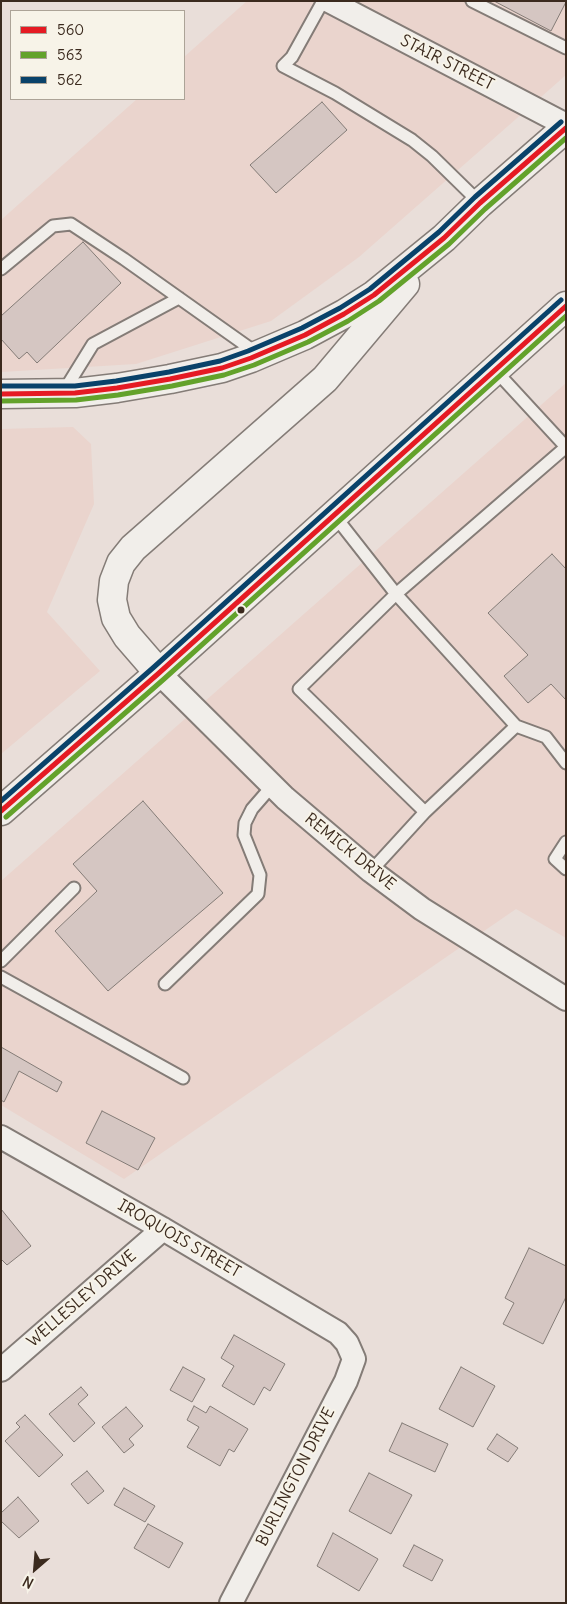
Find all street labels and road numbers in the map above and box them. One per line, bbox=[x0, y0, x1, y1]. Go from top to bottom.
street label: STAIR STREET bbox=[397, 31, 497, 95]
street label: REMICK DRIVE bbox=[301, 809, 399, 895]
street label: IROQUOIS STREET bbox=[114, 1196, 244, 1282]
street label: WELLESLEY DRIVE bbox=[24, 1246, 140, 1352]
street label: BURLINGTON DRIVE bbox=[253, 1405, 339, 1549]

